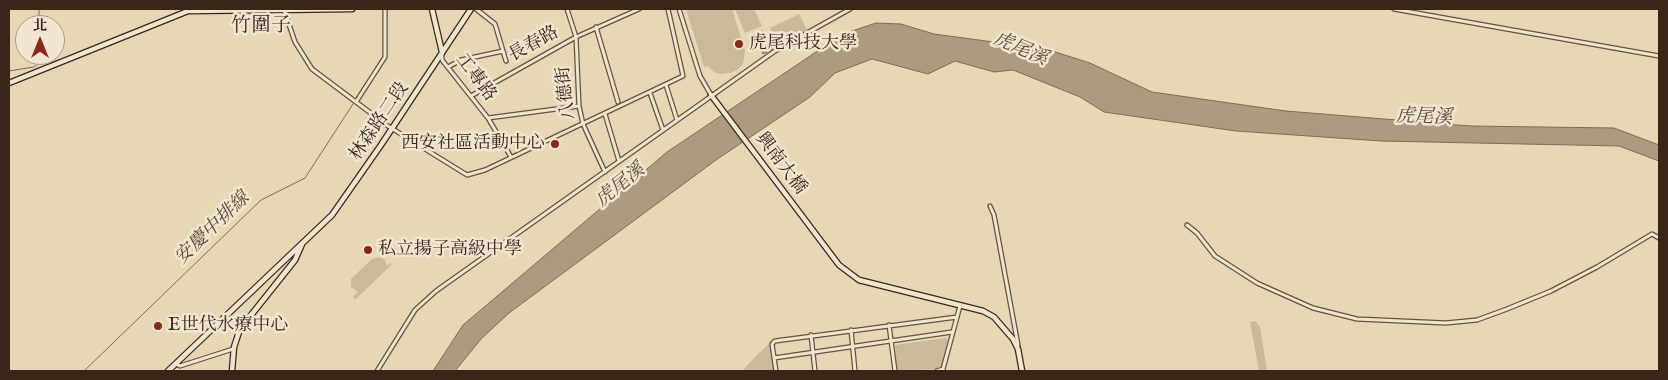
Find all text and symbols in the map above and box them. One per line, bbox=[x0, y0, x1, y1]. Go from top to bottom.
north arrow bbox=[15, 15, 65, 65]
district label: 竹圍子 bbox=[231, 15, 291, 39]
text: 北 bbox=[33, 17, 47, 35]
street label: 長春路 bbox=[505, 22, 563, 68]
water label: 虎尾溪 bbox=[989, 28, 1051, 72]
place label: 虎尾科技大學 bbox=[749, 33, 857, 55]
marker: 虎尾科技大學 bbox=[733, 38, 745, 50]
street label: 工專路 bbox=[450, 50, 500, 106]
street label: 八德街 bbox=[553, 65, 581, 121]
street label: 林森路二段 bbox=[346, 79, 414, 165]
water label: 虎尾溪 bbox=[1395, 106, 1453, 130]
street label: 興南大橋 bbox=[750, 129, 810, 199]
place label: 西安社區活動中心 bbox=[401, 133, 545, 155]
marker: 西安社區活動中心 bbox=[549, 138, 561, 150]
water label: 虎尾溪 bbox=[592, 159, 650, 213]
water label: 安慶中排線 bbox=[171, 188, 255, 270]
place label: 私立揚子高級中學 bbox=[378, 239, 522, 261]
marker: 私立揚子高級中學 bbox=[362, 244, 374, 256]
place label: E世代水療中心 bbox=[168, 315, 288, 337]
marker: E世代水療中心 bbox=[152, 320, 164, 332]

